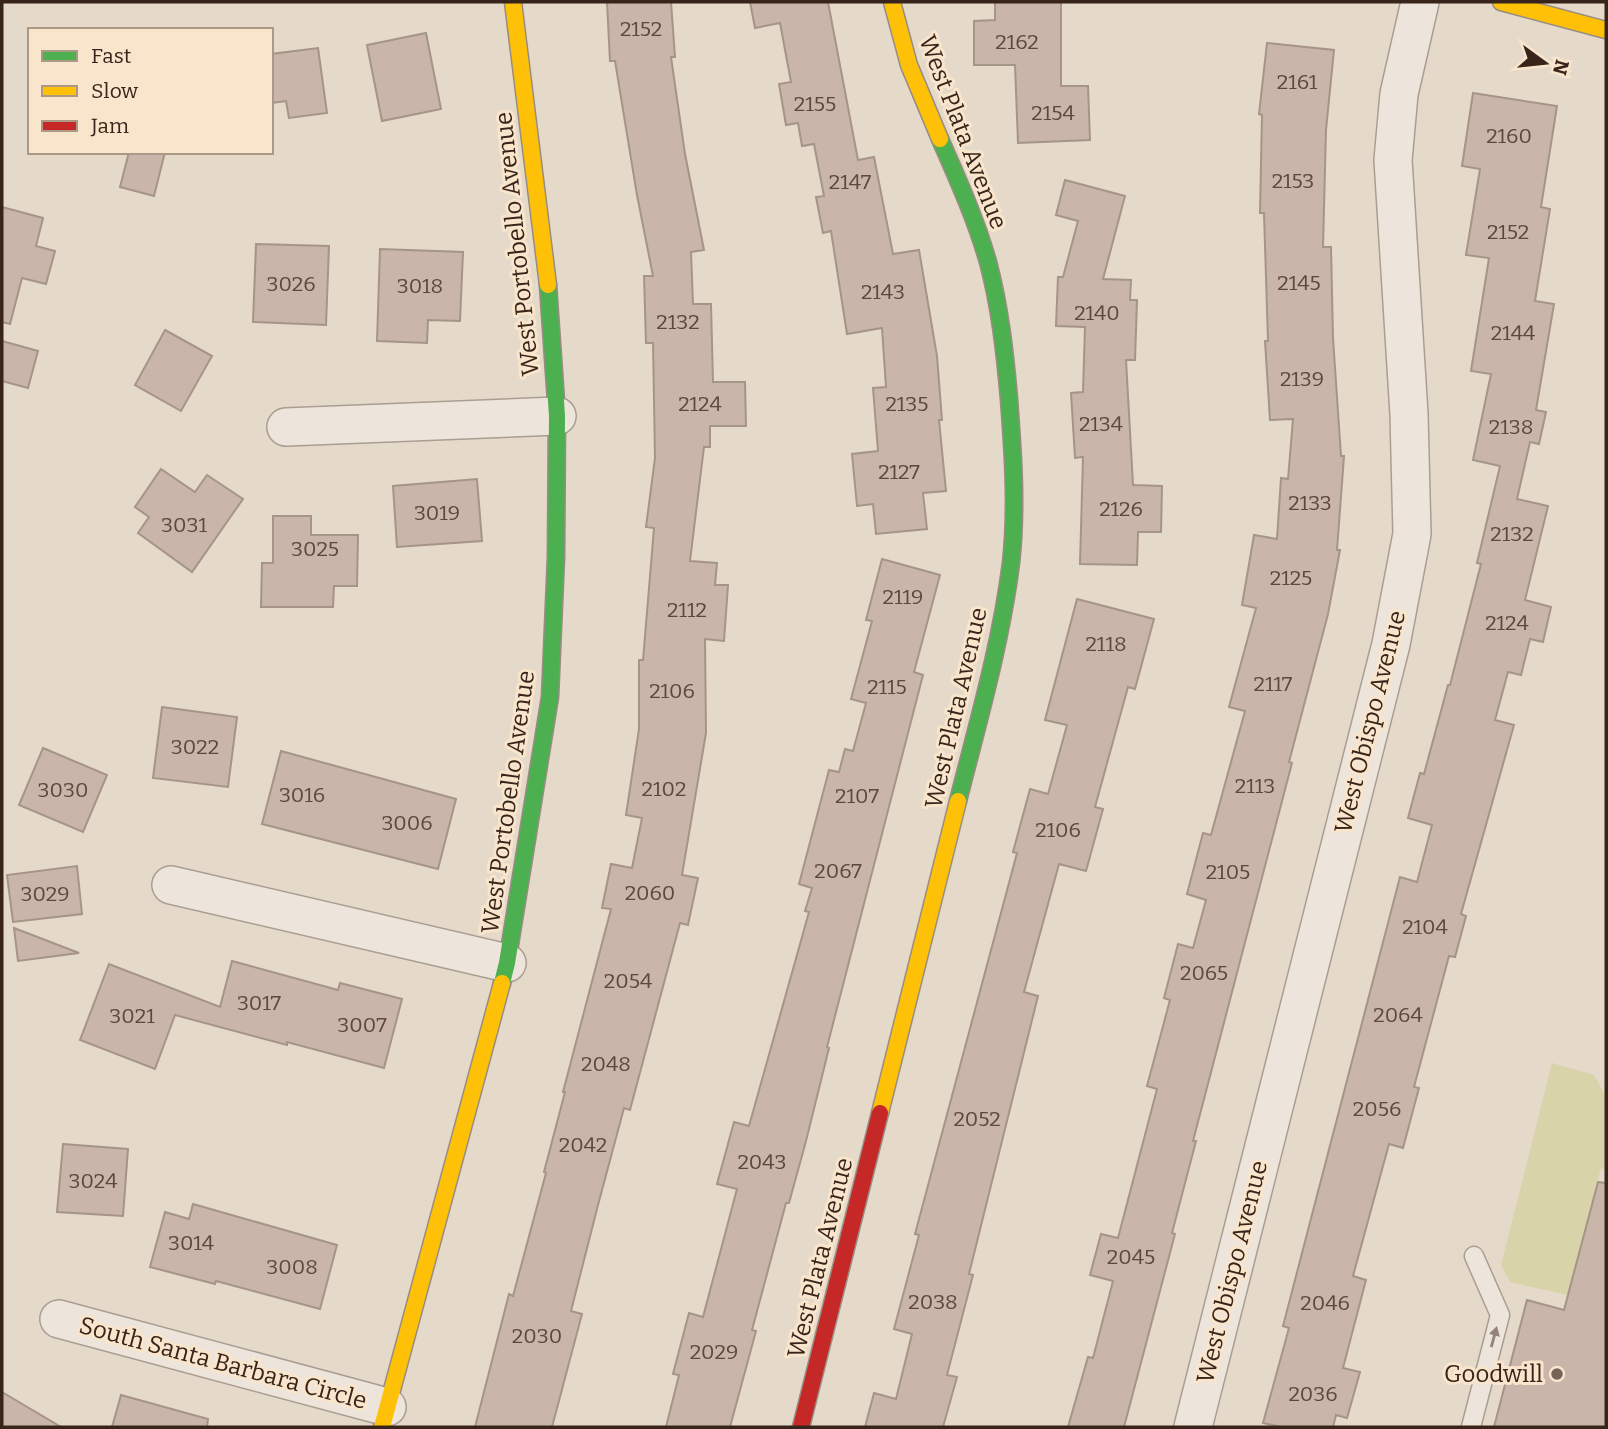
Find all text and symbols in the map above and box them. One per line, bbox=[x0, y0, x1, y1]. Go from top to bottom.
house number: 2152 bbox=[620, 16, 662, 42]
legend bbox=[28, 28, 273, 154]
north arrow bbox=[1510, 28, 1580, 98]
house number: 2162 bbox=[995, 29, 1039, 55]
street label: West Plata Avenue bbox=[913, 31, 1013, 233]
text: Fast bbox=[91, 43, 132, 69]
text: N bbox=[1548, 57, 1574, 78]
house number: 2161 bbox=[1277, 69, 1318, 95]
text: Slow bbox=[91, 78, 138, 104]
house number: 2155 bbox=[794, 91, 836, 117]
house number: 2154 bbox=[1031, 100, 1075, 126]
street label: West Portobello Avenue bbox=[489, 111, 545, 377]
text: Jam bbox=[90, 113, 129, 139]
house number: 2160 bbox=[1486, 123, 1532, 149]
house number: 2153 bbox=[1272, 168, 1314, 194]
house number: 2147 bbox=[829, 169, 872, 195]
house number: 2152 bbox=[1487, 219, 1529, 245]
house number: 2145 bbox=[1277, 270, 1321, 296]
house number: 3026 bbox=[266, 271, 316, 297]
house number: 3018 bbox=[397, 273, 443, 299]
house number: 2143 bbox=[861, 279, 905, 305]
house number: 2140 bbox=[1074, 300, 1120, 326]
house number: 2132 bbox=[656, 309, 700, 335]
house number: 2144 bbox=[1491, 320, 1535, 346]
house number: 2139 bbox=[1280, 366, 1324, 392]
house number: 2124 bbox=[678, 391, 722, 417]
house number: 2135 bbox=[885, 391, 929, 417]
house number: 2134 bbox=[1079, 411, 1123, 437]
house number: 2138 bbox=[1489, 414, 1533, 440]
house number: 2127 bbox=[878, 459, 920, 485]
house number: 2133 bbox=[1288, 490, 1332, 516]
house number: 2126 bbox=[1099, 496, 1143, 522]
house number: 3019 bbox=[414, 500, 460, 526]
house number: 3031 bbox=[161, 512, 207, 538]
house number: 2132 bbox=[1490, 521, 1534, 547]
house number: 3025 bbox=[291, 536, 339, 562]
house number: 2125 bbox=[1270, 565, 1312, 591]
house number: 2119 bbox=[883, 584, 923, 610]
house number: 2112 bbox=[667, 597, 707, 623]
street label: West Plata Avenue bbox=[919, 605, 993, 811]
street label: West Obispo Avenue bbox=[1329, 608, 1411, 836]
house number: 2124 bbox=[1485, 610, 1529, 636]
house number: 2118 bbox=[1085, 631, 1127, 657]
street label: West Portobello Avenue bbox=[476, 669, 540, 935]
house number: 2117 bbox=[1254, 671, 1293, 697]
house number: 2115 bbox=[867, 674, 907, 700]
house number: 2106 bbox=[649, 678, 695, 704]
house number: 3022 bbox=[171, 734, 219, 760]
house number: 2113 bbox=[1235, 773, 1275, 799]
house number: 2102 bbox=[642, 776, 686, 802]
house number: 3030 bbox=[38, 777, 88, 803]
house number: 3016 bbox=[279, 782, 325, 808]
house number: 2107 bbox=[835, 783, 879, 809]
house number: 3006 bbox=[381, 810, 433, 836]
house number: 2106 bbox=[1035, 817, 1081, 843]
house number: 2067 bbox=[814, 858, 862, 884]
house number: 2105 bbox=[1206, 859, 1250, 885]
house number: 2060 bbox=[625, 880, 675, 906]
house number: 3029 bbox=[20, 881, 70, 907]
house number: 2104 bbox=[1402, 914, 1448, 940]
house number: 2065 bbox=[1180, 960, 1228, 986]
house number: 2054 bbox=[604, 968, 652, 994]
house number: 3017 bbox=[237, 990, 282, 1016]
house number: 2064 bbox=[1373, 1002, 1423, 1028]
house number: 3021 bbox=[109, 1003, 155, 1029]
house number: 3007 bbox=[337, 1012, 387, 1038]
house number: 2048 bbox=[581, 1051, 631, 1077]
house number: 2056 bbox=[1353, 1096, 1401, 1122]
house number: 2052 bbox=[953, 1106, 1001, 1132]
house number: 2042 bbox=[559, 1132, 607, 1158]
house number: 2043 bbox=[737, 1149, 787, 1175]
street label: West Plata Avenue bbox=[782, 1155, 858, 1361]
street label: West Obispo Avenue bbox=[1191, 1158, 1273, 1386]
house number: 3024 bbox=[68, 1168, 118, 1194]
house number: 3014 bbox=[168, 1230, 214, 1256]
house number: 2045 bbox=[1107, 1244, 1155, 1270]
house number: 3008 bbox=[266, 1254, 318, 1280]
house number: 2038 bbox=[908, 1289, 958, 1315]
house number: 2046 bbox=[1300, 1290, 1350, 1316]
street label: South Santa Barbara Circle bbox=[76, 1311, 370, 1415]
house number: 2030 bbox=[512, 1323, 562, 1349]
one-way arrow bbox=[1489, 1326, 1500, 1348]
house number: 2029 bbox=[690, 1339, 738, 1365]
place label: Goodwill bbox=[1444, 1360, 1543, 1388]
marker: Goodwill bbox=[1549, 1366, 1565, 1382]
house number: 2036 bbox=[1288, 1381, 1338, 1407]

